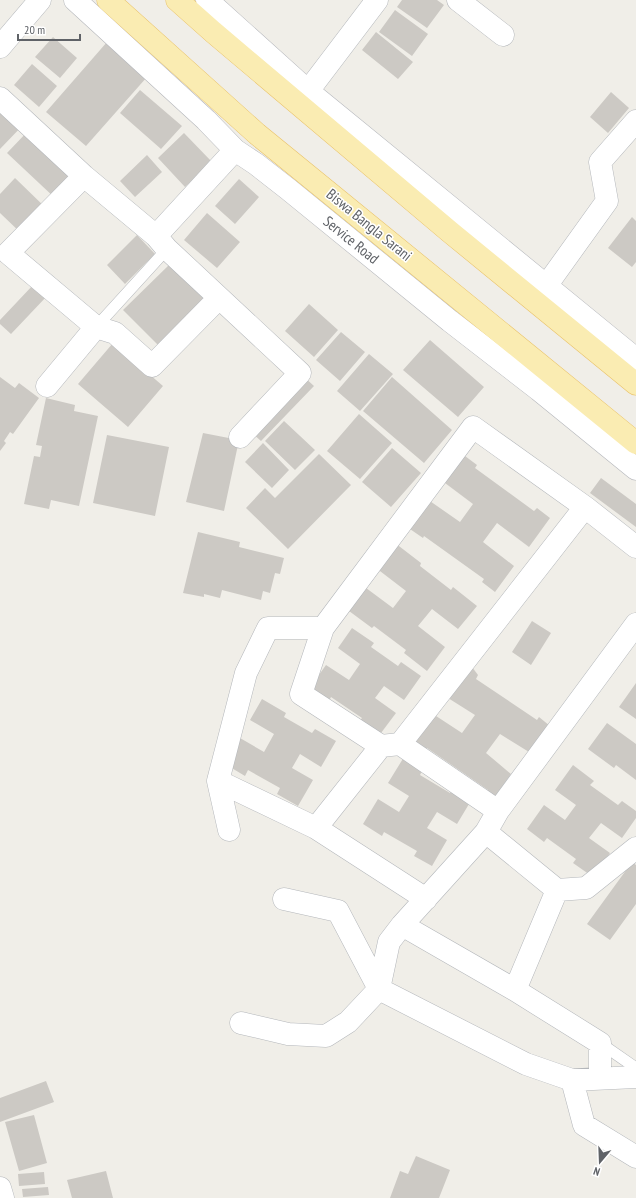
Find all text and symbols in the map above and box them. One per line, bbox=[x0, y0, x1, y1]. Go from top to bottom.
scale bar bbox=[18, 16, 80, 42]
text: 20 m bbox=[24, 22, 45, 37]
street label: Biswa Bangla Sarani bbox=[323, 184, 416, 265]
street label: Service Road bbox=[320, 212, 383, 268]
north arrow bbox=[580, 1142, 620, 1182]
text: N bbox=[592, 1164, 602, 1179]

